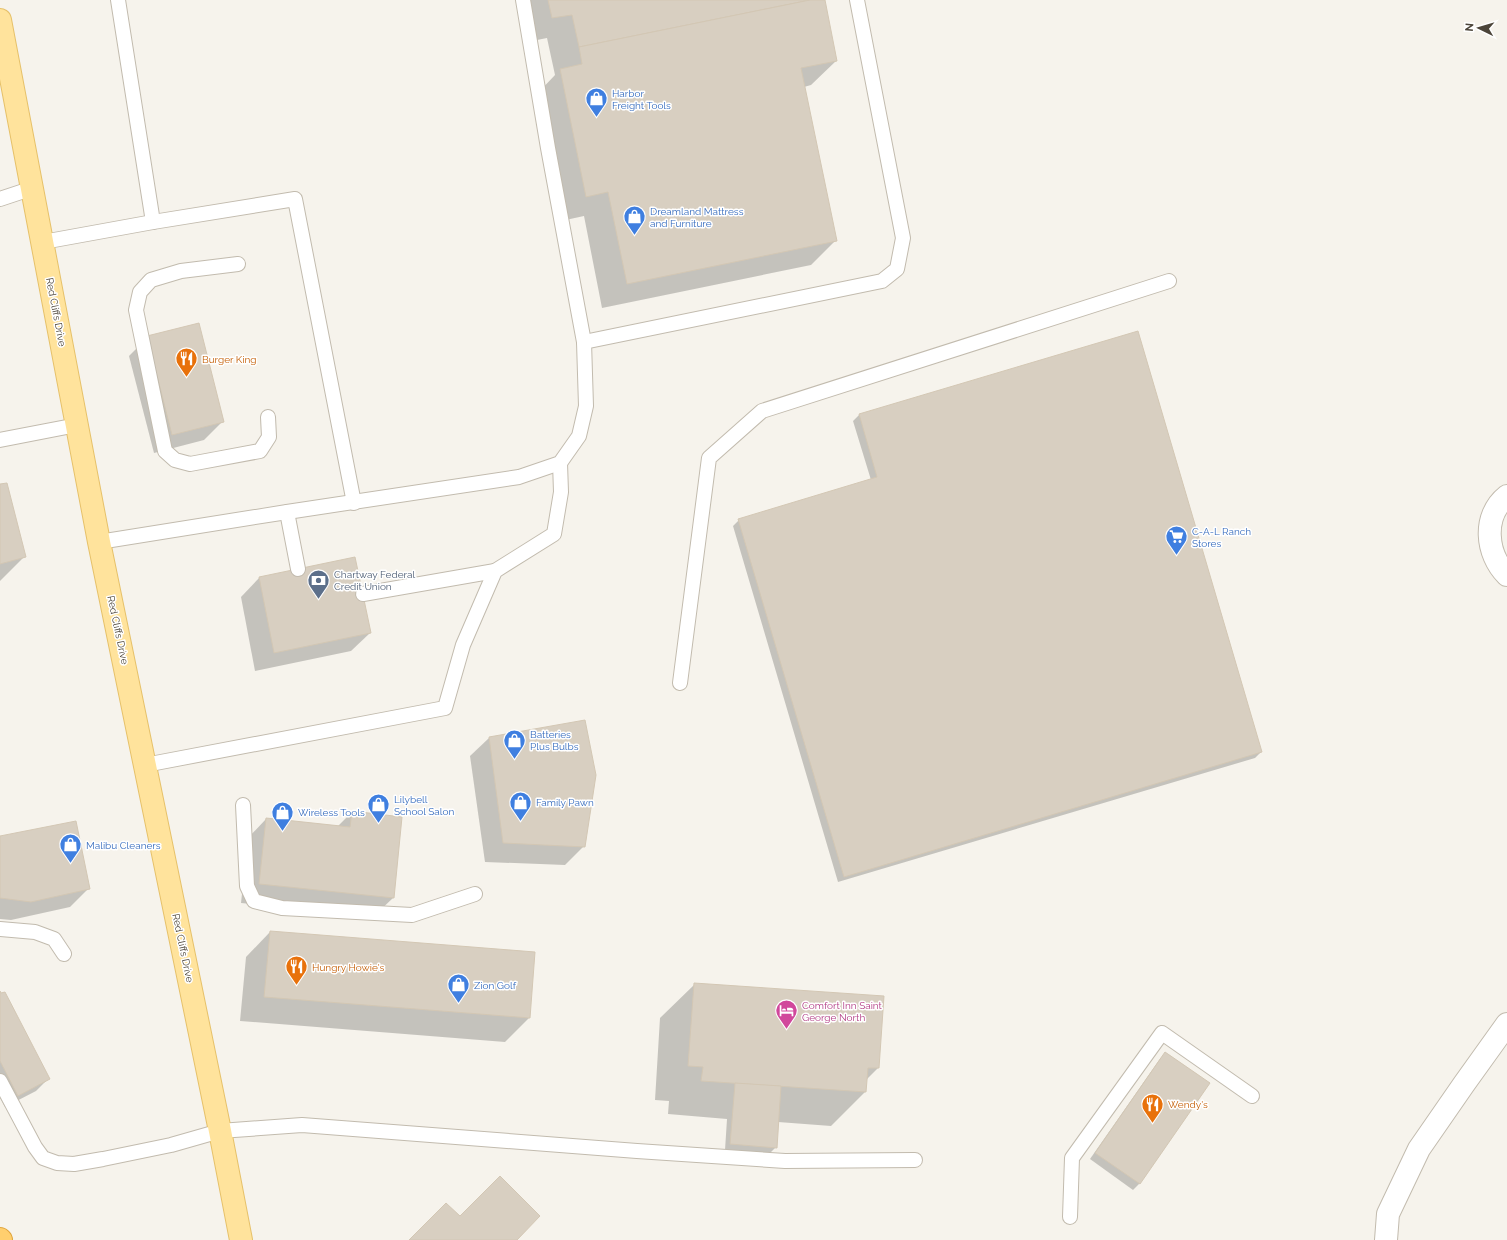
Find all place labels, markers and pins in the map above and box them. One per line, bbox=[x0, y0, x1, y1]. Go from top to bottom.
shop icon: Harbor Freight Tools bbox=[584, 86, 610, 119]
place label: Harbor Freight Tools bbox=[612, 88, 671, 111]
shop icon: Dreamland Mattress and Furniture bbox=[622, 204, 648, 237]
place label: Dreamland Mattress and Furniture bbox=[650, 206, 744, 229]
restaurant icon: Burger King bbox=[173, 346, 199, 379]
place label: Burger King bbox=[202, 354, 256, 365]
supermarket icon: C-A-L Ranch Stores bbox=[1164, 524, 1190, 557]
place label: C-A-L Ranch Stores bbox=[1192, 526, 1251, 549]
bank icon: Chartway Federal Credit Union bbox=[305, 567, 331, 600]
place label: Chartway Federal Credit Union bbox=[334, 569, 415, 592]
shop icon: Batteries Plus Bulbs bbox=[502, 727, 528, 760]
place label: Batteries Plus Bulbs bbox=[530, 729, 579, 752]
shop icon: Family Pawn bbox=[507, 789, 533, 822]
shop icon: Lilybell School Salon bbox=[366, 792, 392, 825]
place label: Lilybell School Salon bbox=[394, 794, 454, 817]
place label: Family Pawn bbox=[536, 797, 594, 808]
shop icon: Wireless Tools bbox=[269, 799, 295, 832]
place label: Wireless Tools bbox=[298, 807, 365, 818]
shop icon: Malibu Cleaners bbox=[58, 832, 84, 865]
place label: Malibu Cleaners bbox=[86, 840, 161, 851]
restaurant icon: Hungry Howie's bbox=[284, 954, 310, 987]
place label: Hungry Howie's bbox=[312, 962, 385, 973]
shop icon: Zion Golf bbox=[445, 972, 471, 1005]
place label: Zion Golf bbox=[474, 980, 517, 991]
hotel icon: Comfort Inn Saint George North bbox=[773, 998, 799, 1031]
place label: Comfort Inn Saint George North bbox=[802, 1000, 883, 1023]
restaurant icon: Wendy's bbox=[1139, 1091, 1165, 1124]
place label: Wendy's bbox=[1168, 1099, 1208, 1110]

